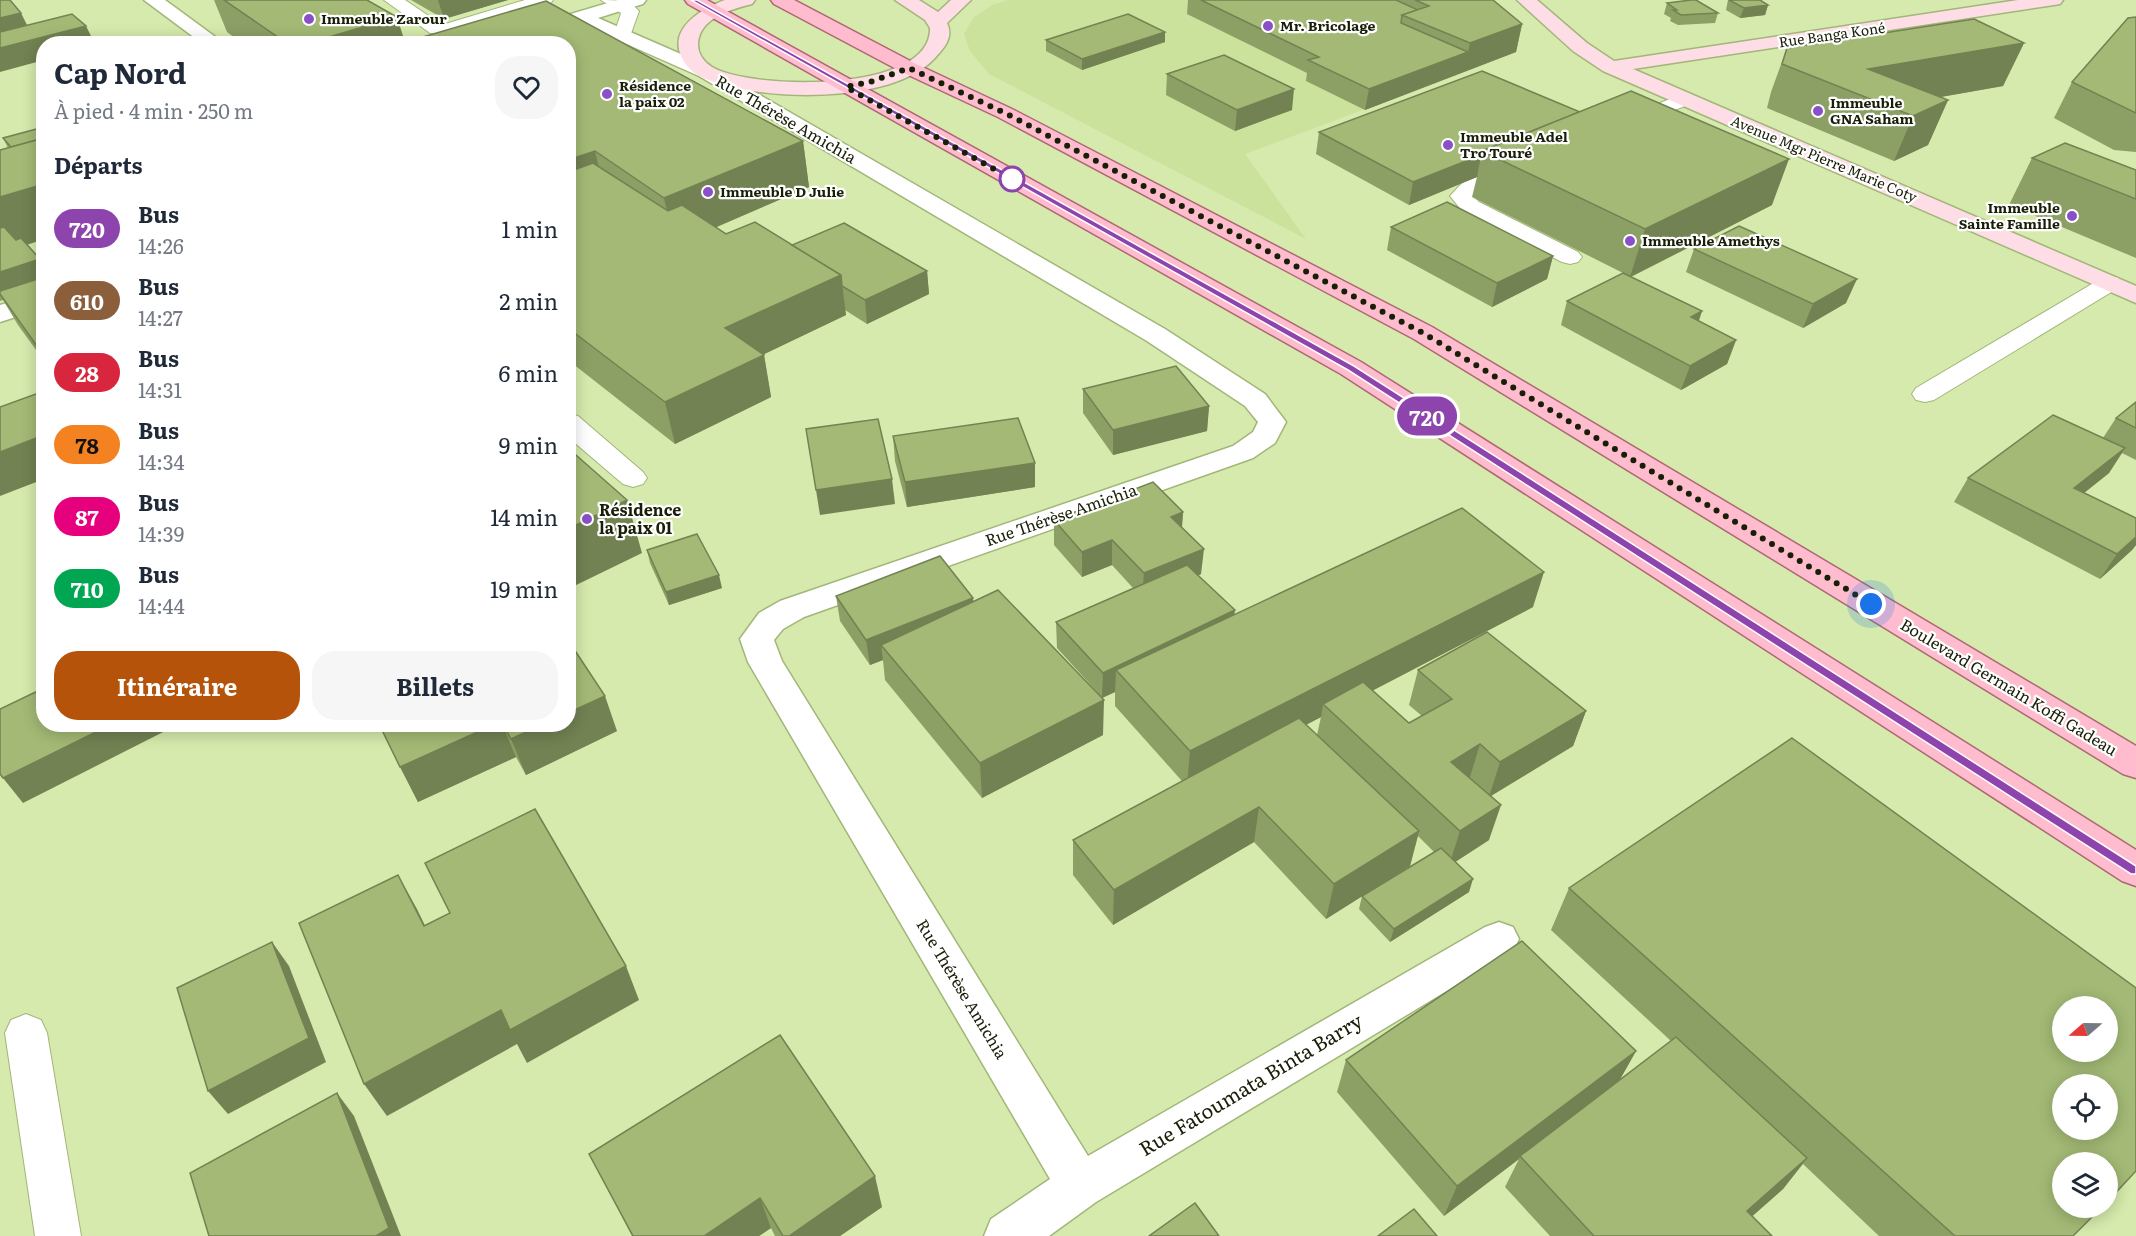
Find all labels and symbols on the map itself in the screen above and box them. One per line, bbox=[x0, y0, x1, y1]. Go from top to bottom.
place label: Immeuble Zarour bbox=[321, 8, 447, 28]
marker: Immeuble Zarour bbox=[302, 12, 316, 26]
place label: Mr. Bricolage bbox=[1280, 15, 1375, 35]
street label: Rue Banga Koné bbox=[1777, 17, 1886, 51]
marker: Mr. Bricolage bbox=[1261, 19, 1275, 33]
street label: Rue Thérèse Amichia bbox=[712, 68, 862, 169]
place label: Résidence la paix 02 bbox=[619, 75, 691, 111]
marker: Résidence la paix 02 bbox=[600, 87, 614, 101]
place label: Immeuble GNA Saham bbox=[1830, 92, 1914, 128]
marker: Immeuble GNA Saham bbox=[1811, 104, 1825, 118]
street label: Avenue Mgr Pierre Marie Coty bbox=[1728, 110, 1921, 207]
place label: Immeuble Adel Tro Touré bbox=[1460, 126, 1568, 162]
marker: Immeuble Adel Tro Touré bbox=[1441, 138, 1455, 152]
unlabelled marker bbox=[999, 166, 1025, 192]
place label: Immeuble D Julie bbox=[720, 181, 844, 201]
marker: Immeuble D Julie bbox=[701, 185, 715, 199]
place label: Immeuble Sainte Famille bbox=[1959, 197, 2060, 233]
marker: Immeuble Sainte Famille bbox=[2065, 209, 2079, 223]
place label: Immeuble Amethys bbox=[1642, 230, 1780, 250]
marker: Immeuble Amethys bbox=[1623, 234, 1637, 248]
line badge: 720 bbox=[1392, 396, 1462, 436]
street label: Rue Thérèse Amichia bbox=[981, 477, 1140, 551]
place label: Résidence la paix 01 bbox=[599, 497, 681, 539]
marker: Résidence la paix 01 bbox=[580, 512, 594, 526]
your location bbox=[1856, 589, 1886, 619]
street label: Boulevard Germain Koffi Gadeau bbox=[1896, 612, 2123, 761]
street label: Rue Thérèse Amichia bbox=[912, 914, 1014, 1063]
north arrow bbox=[2052, 996, 2118, 1062]
street label: Rue Fatoumata Binta Barry bbox=[1132, 1004, 1368, 1162]

